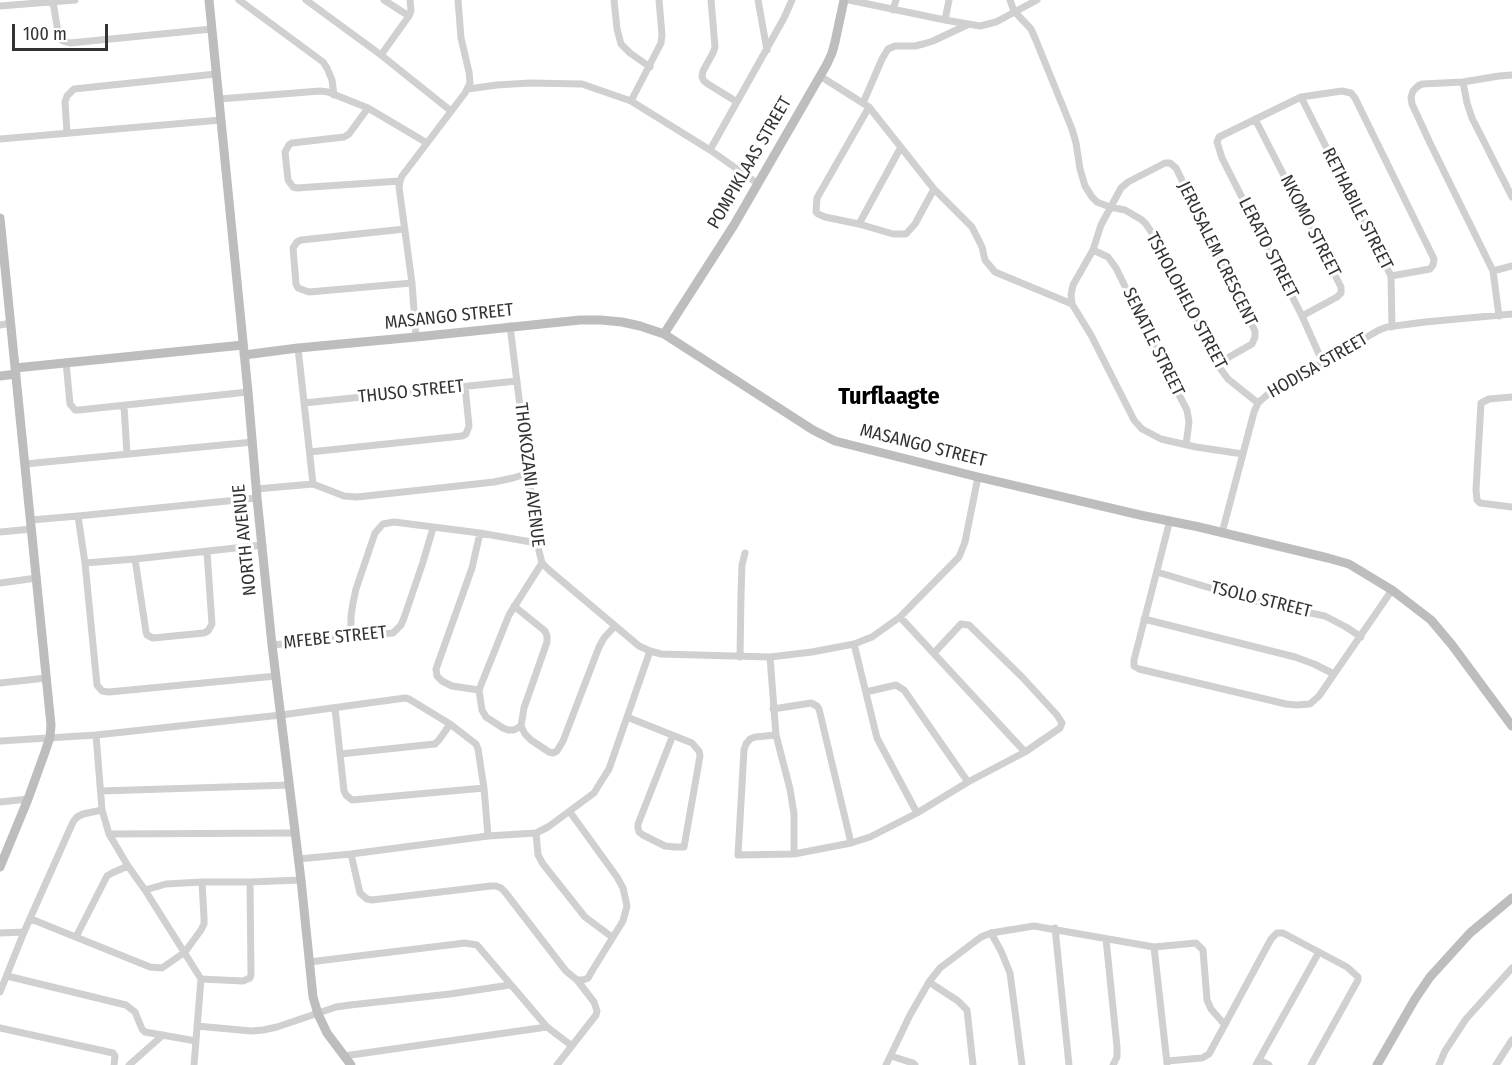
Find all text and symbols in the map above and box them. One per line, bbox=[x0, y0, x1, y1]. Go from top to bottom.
scale bar bbox=[15, 12, 111, 50]
text: 100 m bbox=[23, 23, 67, 45]
street label: POMPIKLAAS STREET bbox=[703, 93, 797, 233]
street label: RETHABILE STREET bbox=[1317, 144, 1397, 274]
street label: NKOMO STREET bbox=[1275, 171, 1345, 281]
street label: JERUSALEM CRESCENT bbox=[1173, 178, 1261, 330]
street label: LERATO STREET bbox=[1233, 194, 1303, 302]
street label: TSHOLOHELO STREET bbox=[1141, 229, 1231, 373]
street label: SENATLE STREET bbox=[1117, 284, 1189, 400]
street label: MASANGO STREET bbox=[384, 300, 514, 334]
street label: HODISA STREET bbox=[1264, 329, 1372, 403]
street label: THUSO STREET bbox=[357, 376, 465, 408]
district label: Turflaagte bbox=[838, 383, 940, 411]
street label: THOKOZANI AVENUE bbox=[509, 402, 549, 548]
street label: MASANGO STREET bbox=[858, 420, 988, 472]
street label: NORTH AVENUE bbox=[228, 483, 262, 597]
street label: TSOLO STREET bbox=[1209, 577, 1313, 623]
street label: MFEBE STREET bbox=[282, 622, 388, 654]

